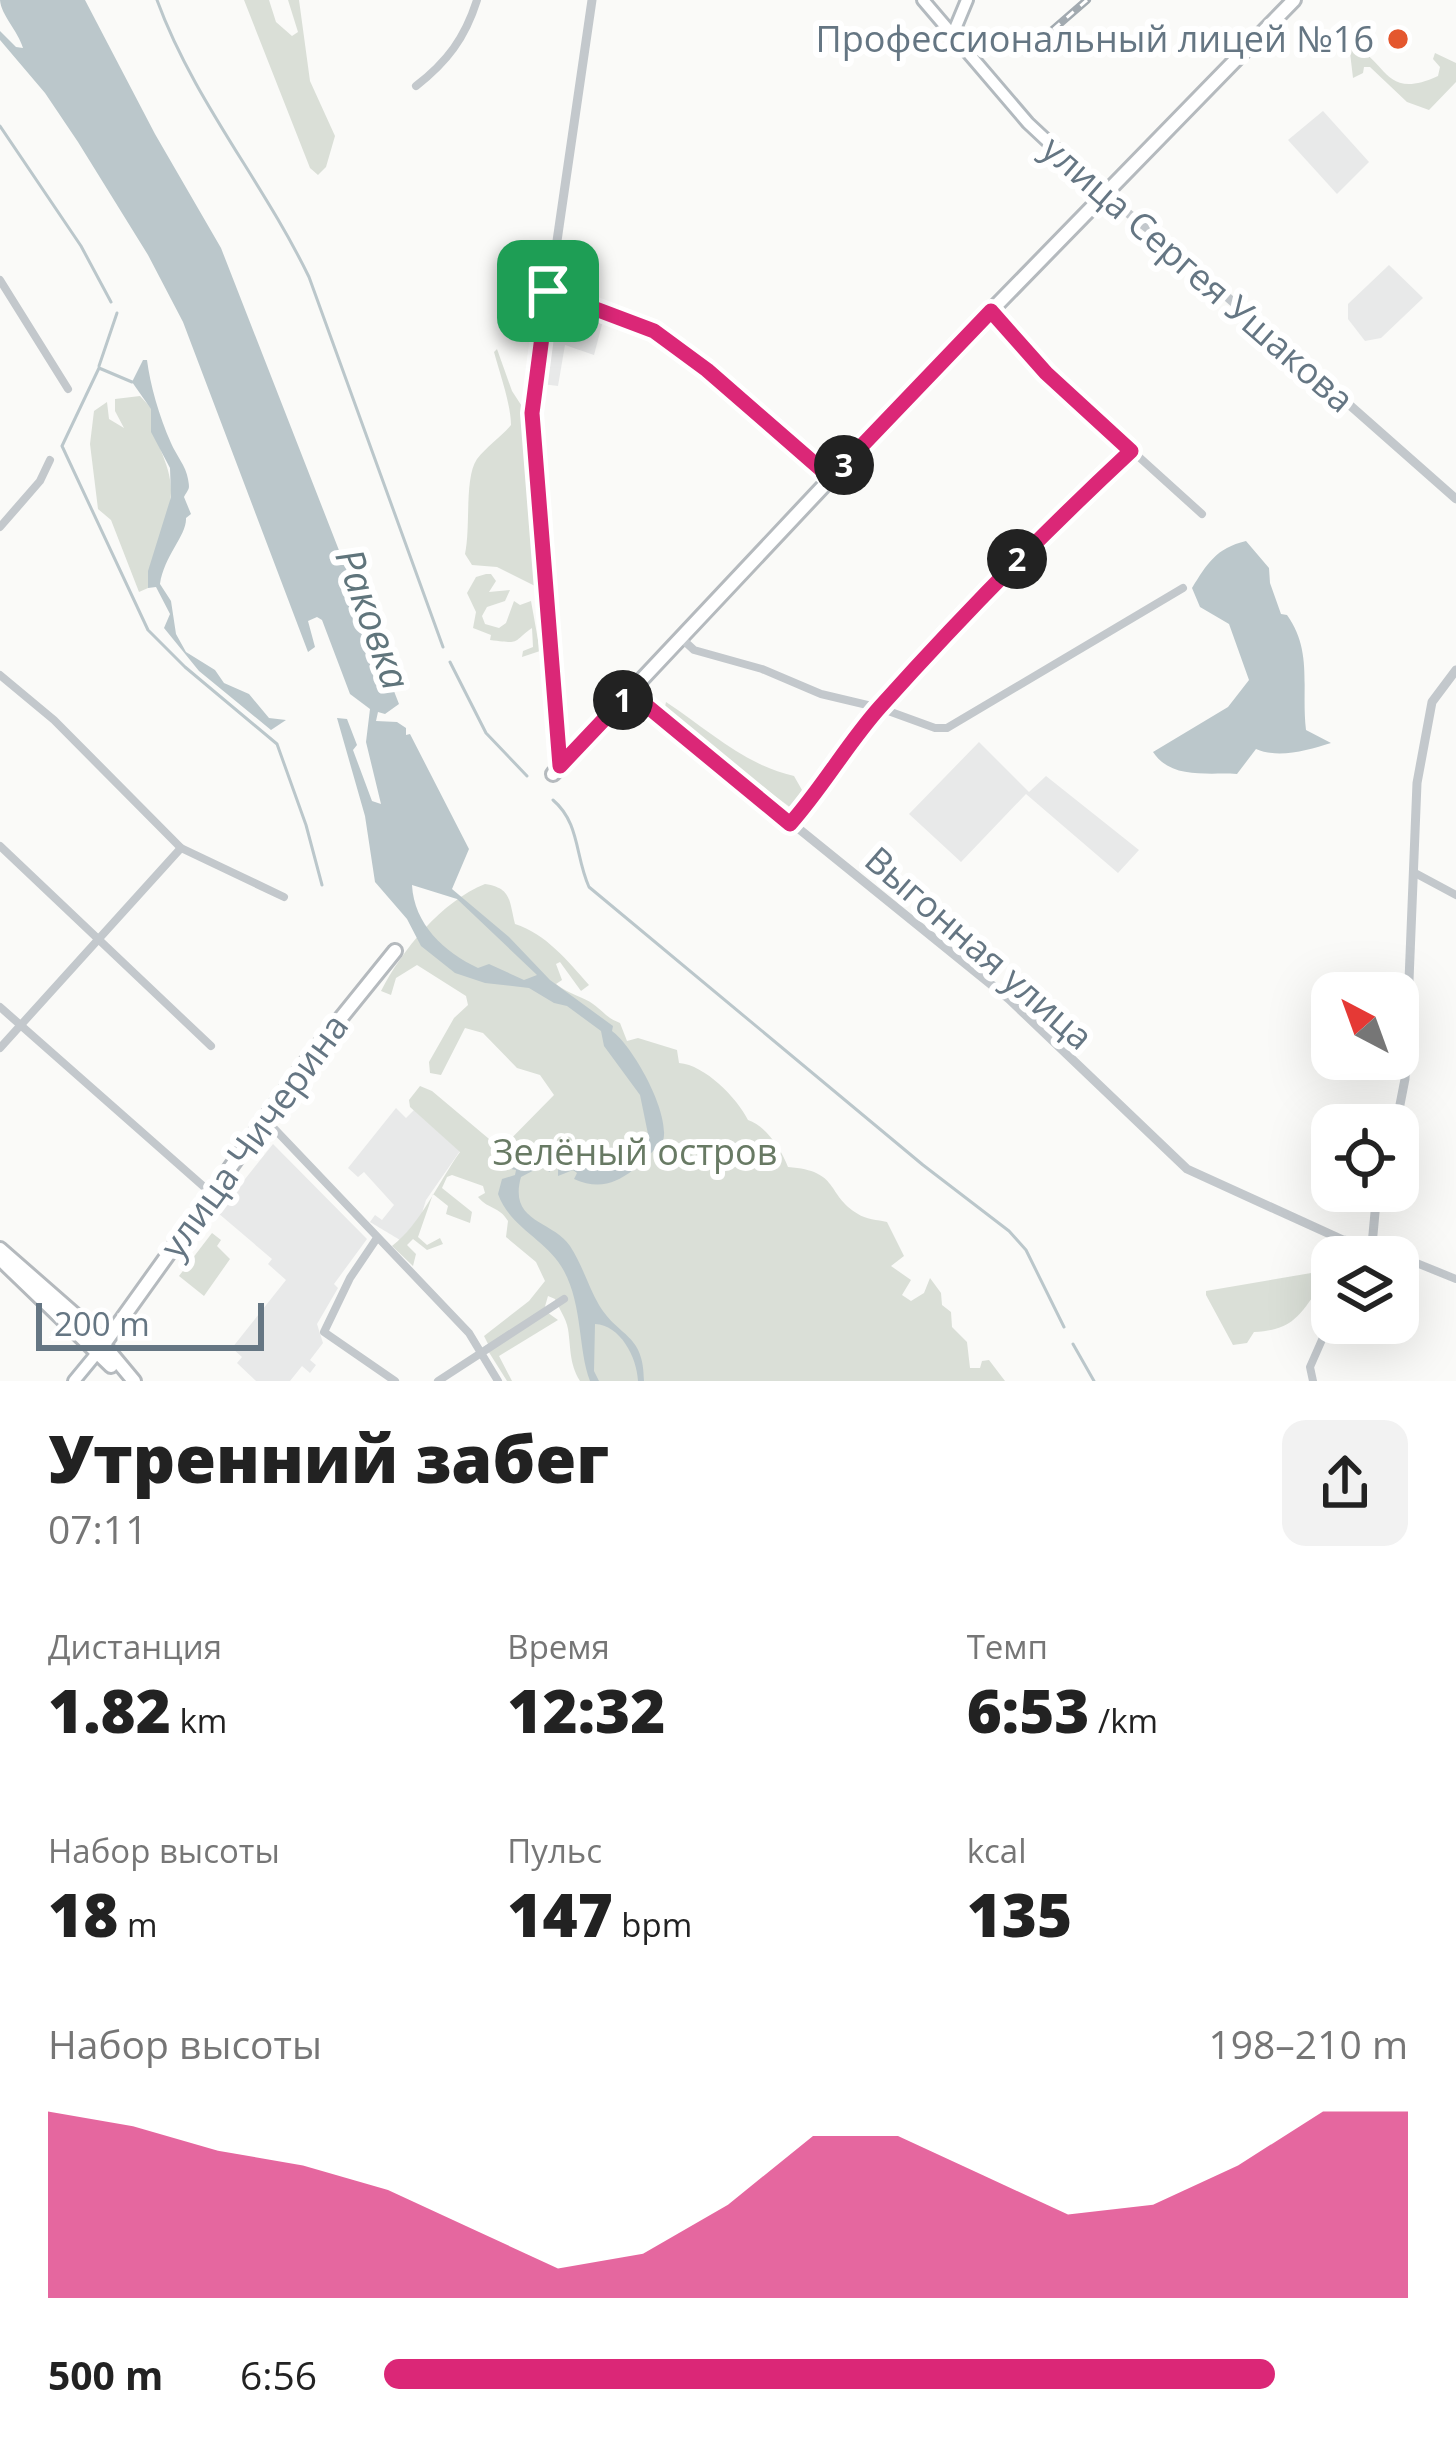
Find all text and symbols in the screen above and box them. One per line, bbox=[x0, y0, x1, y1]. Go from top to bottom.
place label: Профессиональный лицей №16 bbox=[816, 14, 1374, 63]
marker: Профессиональный лицей №16 bbox=[1385, 26, 1411, 52]
street label: улица Сергея Ушакова bbox=[1032, 124, 1365, 423]
pin bbox=[497, 240, 599, 342]
icon: arrive bbox=[515, 258, 581, 324]
pin: 3 bbox=[814, 435, 874, 495]
text: 3 bbox=[835, 442, 853, 487]
pin: 2 bbox=[987, 529, 1047, 589]
text: 2 bbox=[1008, 536, 1026, 581]
water label: Раковка bbox=[324, 541, 424, 696]
pin: 1 bbox=[593, 670, 653, 730]
text: 1 bbox=[614, 677, 632, 722]
street label: Выгонная улица bbox=[855, 835, 1104, 1060]
north arrow bbox=[1311, 972, 1419, 1080]
map controls bbox=[1311, 972, 1419, 1344]
street label: улица Чичерина bbox=[148, 1004, 359, 1268]
button: locate bbox=[1311, 1104, 1419, 1212]
park label: Зелёный остров bbox=[493, 1127, 777, 1176]
button: layers bbox=[1311, 1236, 1419, 1344]
scale bar bbox=[36, 1297, 264, 1350]
text: 200 m bbox=[54, 1301, 150, 1346]
text: Утренний забег bbox=[48, 1412, 609, 1502]
button: share bbox=[1282, 1420, 1408, 1546]
text: 07:11 bbox=[48, 1502, 147, 1555]
text: Дистанция bbox=[48, 1624, 222, 1669]
text: Время bbox=[507, 1624, 610, 1669]
text: Темп bbox=[967, 1624, 1048, 1669]
text: 1.82 bbox=[48, 1669, 171, 1751]
text: 12:32 bbox=[507, 1669, 665, 1751]
text: 6:53 bbox=[967, 1669, 1089, 1751]
text: km bbox=[171, 1698, 227, 1743]
text: /km bbox=[1089, 1698, 1158, 1743]
text: Набор высоты bbox=[48, 1828, 280, 1873]
text: Пульс bbox=[507, 1828, 602, 1873]
text: kcal bbox=[967, 1828, 1026, 1873]
text: 18 bbox=[48, 1873, 118, 1955]
text: 147 bbox=[507, 1873, 613, 1955]
text: 135 bbox=[967, 1873, 1072, 1955]
text: m bbox=[118, 1902, 157, 1947]
text: bpm bbox=[613, 1902, 692, 1947]
text: Набор высоты bbox=[48, 2017, 322, 2070]
text: 198–210 m bbox=[1208, 2017, 1408, 2070]
text: 500 m bbox=[48, 2348, 163, 2401]
text: 6:56 bbox=[240, 2348, 317, 2401]

